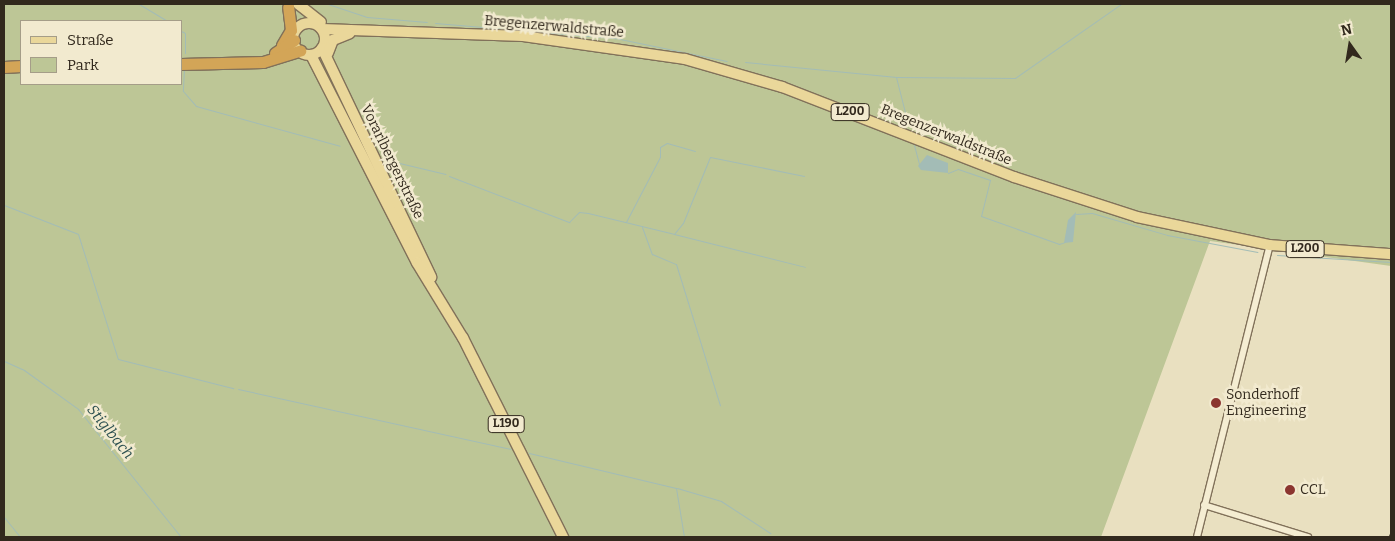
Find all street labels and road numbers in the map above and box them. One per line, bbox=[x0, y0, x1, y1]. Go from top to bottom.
street label: Bregenzerwaldstraße bbox=[484, 13, 624, 41]
street label: Bregenzerwaldstraße bbox=[878, 101, 1014, 169]
street label: Vorarlbergerstraße bbox=[357, 102, 427, 222]
road number: L200 bbox=[830, 102, 870, 121]
road number: L200 bbox=[1285, 240, 1325, 258]
road number: L190 bbox=[487, 414, 525, 434]

